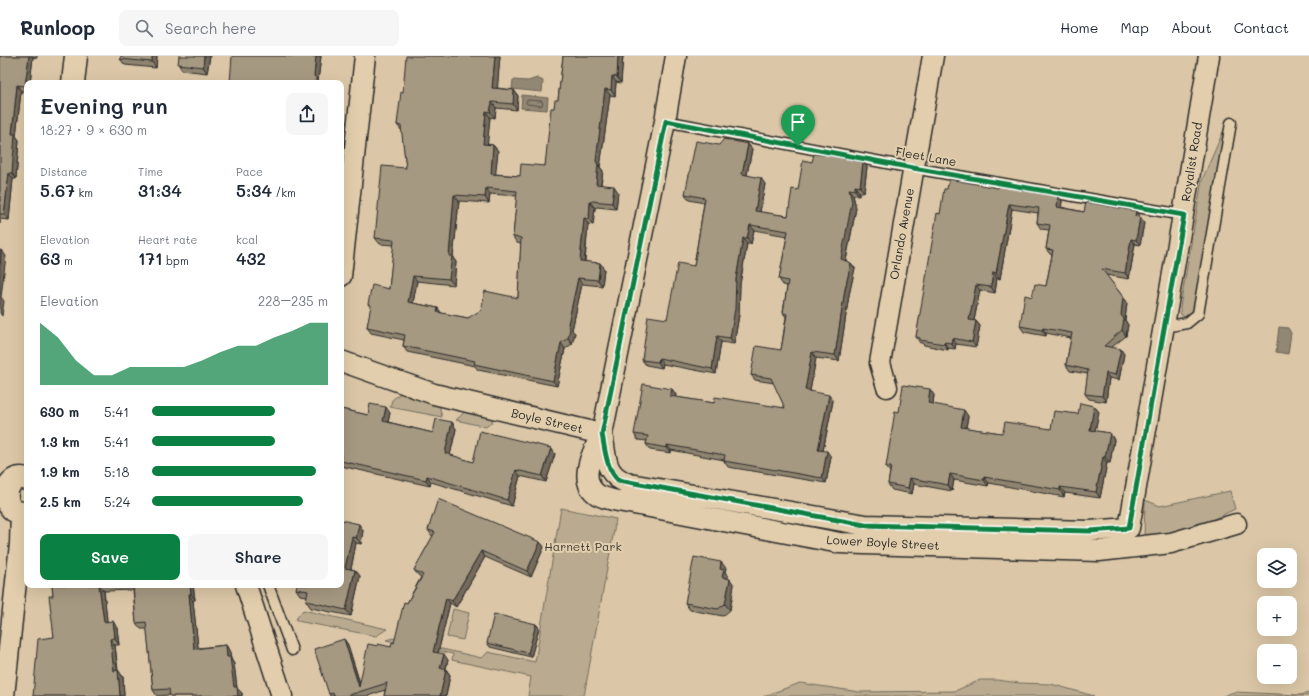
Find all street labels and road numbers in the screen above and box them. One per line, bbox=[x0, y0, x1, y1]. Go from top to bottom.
street label: Royalist Road bbox=[1177, 121, 1205, 203]
street label: Fleet Lane bbox=[894, 143, 958, 169]
street label: Orlando Avenue bbox=[885, 187, 917, 281]
street label: Boyle Street bbox=[510, 404, 585, 436]
street label: Lower Boyle Street bbox=[826, 531, 940, 553]

